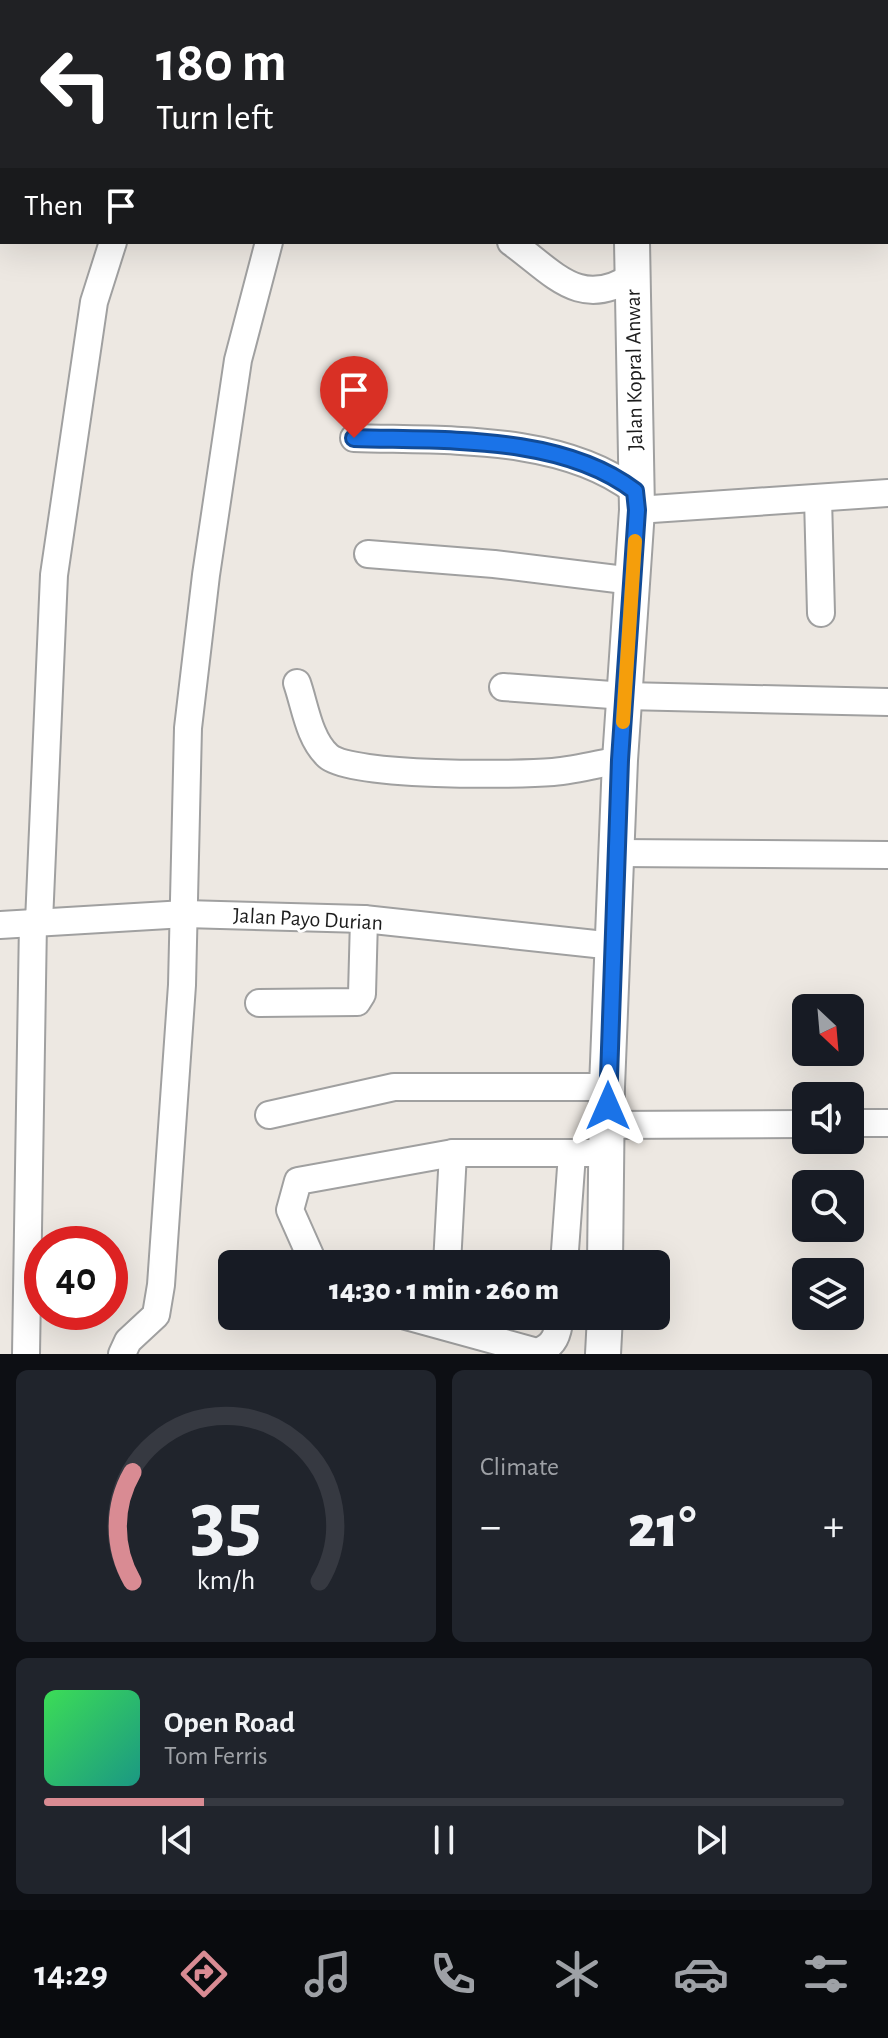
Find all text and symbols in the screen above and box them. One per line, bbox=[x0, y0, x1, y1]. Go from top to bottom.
icon: left bbox=[24, 32, 128, 136]
text: 180 m bbox=[156, 35, 287, 91]
text: Turn left bbox=[156, 100, 273, 136]
icon: arrive bbox=[99, 184, 143, 228]
text: Then bbox=[24, 191, 83, 221]
street label: Jalan Kopral Anwar bbox=[622, 289, 646, 451]
pin bbox=[320, 356, 388, 438]
icon: arrive bbox=[332, 368, 376, 412]
street label: Jalan Payo Durian bbox=[232, 904, 384, 934]
north arrow bbox=[792, 994, 864, 1066]
map controls bbox=[792, 994, 864, 1330]
position arrow bbox=[566, 1064, 650, 1148]
button: sound bbox=[792, 1082, 864, 1154]
button: search bbox=[792, 1170, 864, 1242]
speed limit sign: 40 bbox=[24, 1226, 128, 1330]
button: layers bbox=[792, 1258, 864, 1330]
text: 14:30 · 1 min · 260 m bbox=[329, 1275, 559, 1305]
text: Climate bbox=[480, 1454, 559, 1480]
text: 35 bbox=[190, 1481, 262, 1565]
text: 21° bbox=[628, 1498, 696, 1558]
text: − bbox=[480, 1505, 501, 1549]
text: + bbox=[823, 1505, 844, 1549]
text: km/h bbox=[197, 1566, 255, 1595]
text: Open Road bbox=[164, 1708, 295, 1738]
text: Tom Ferris bbox=[164, 1743, 268, 1769]
icon: previous bbox=[155, 1818, 199, 1862]
icon: pause bbox=[422, 1818, 466, 1862]
icon: next bbox=[689, 1818, 733, 1862]
icon: directions bbox=[176, 1946, 232, 2002]
icon: music bbox=[300, 1946, 356, 2002]
icon: phone bbox=[425, 1946, 481, 2002]
icon: climate bbox=[549, 1946, 605, 2002]
icon: car bbox=[673, 1946, 729, 2002]
icon: filters bbox=[798, 1946, 854, 2002]
text: 14:29 bbox=[34, 1956, 108, 1992]

